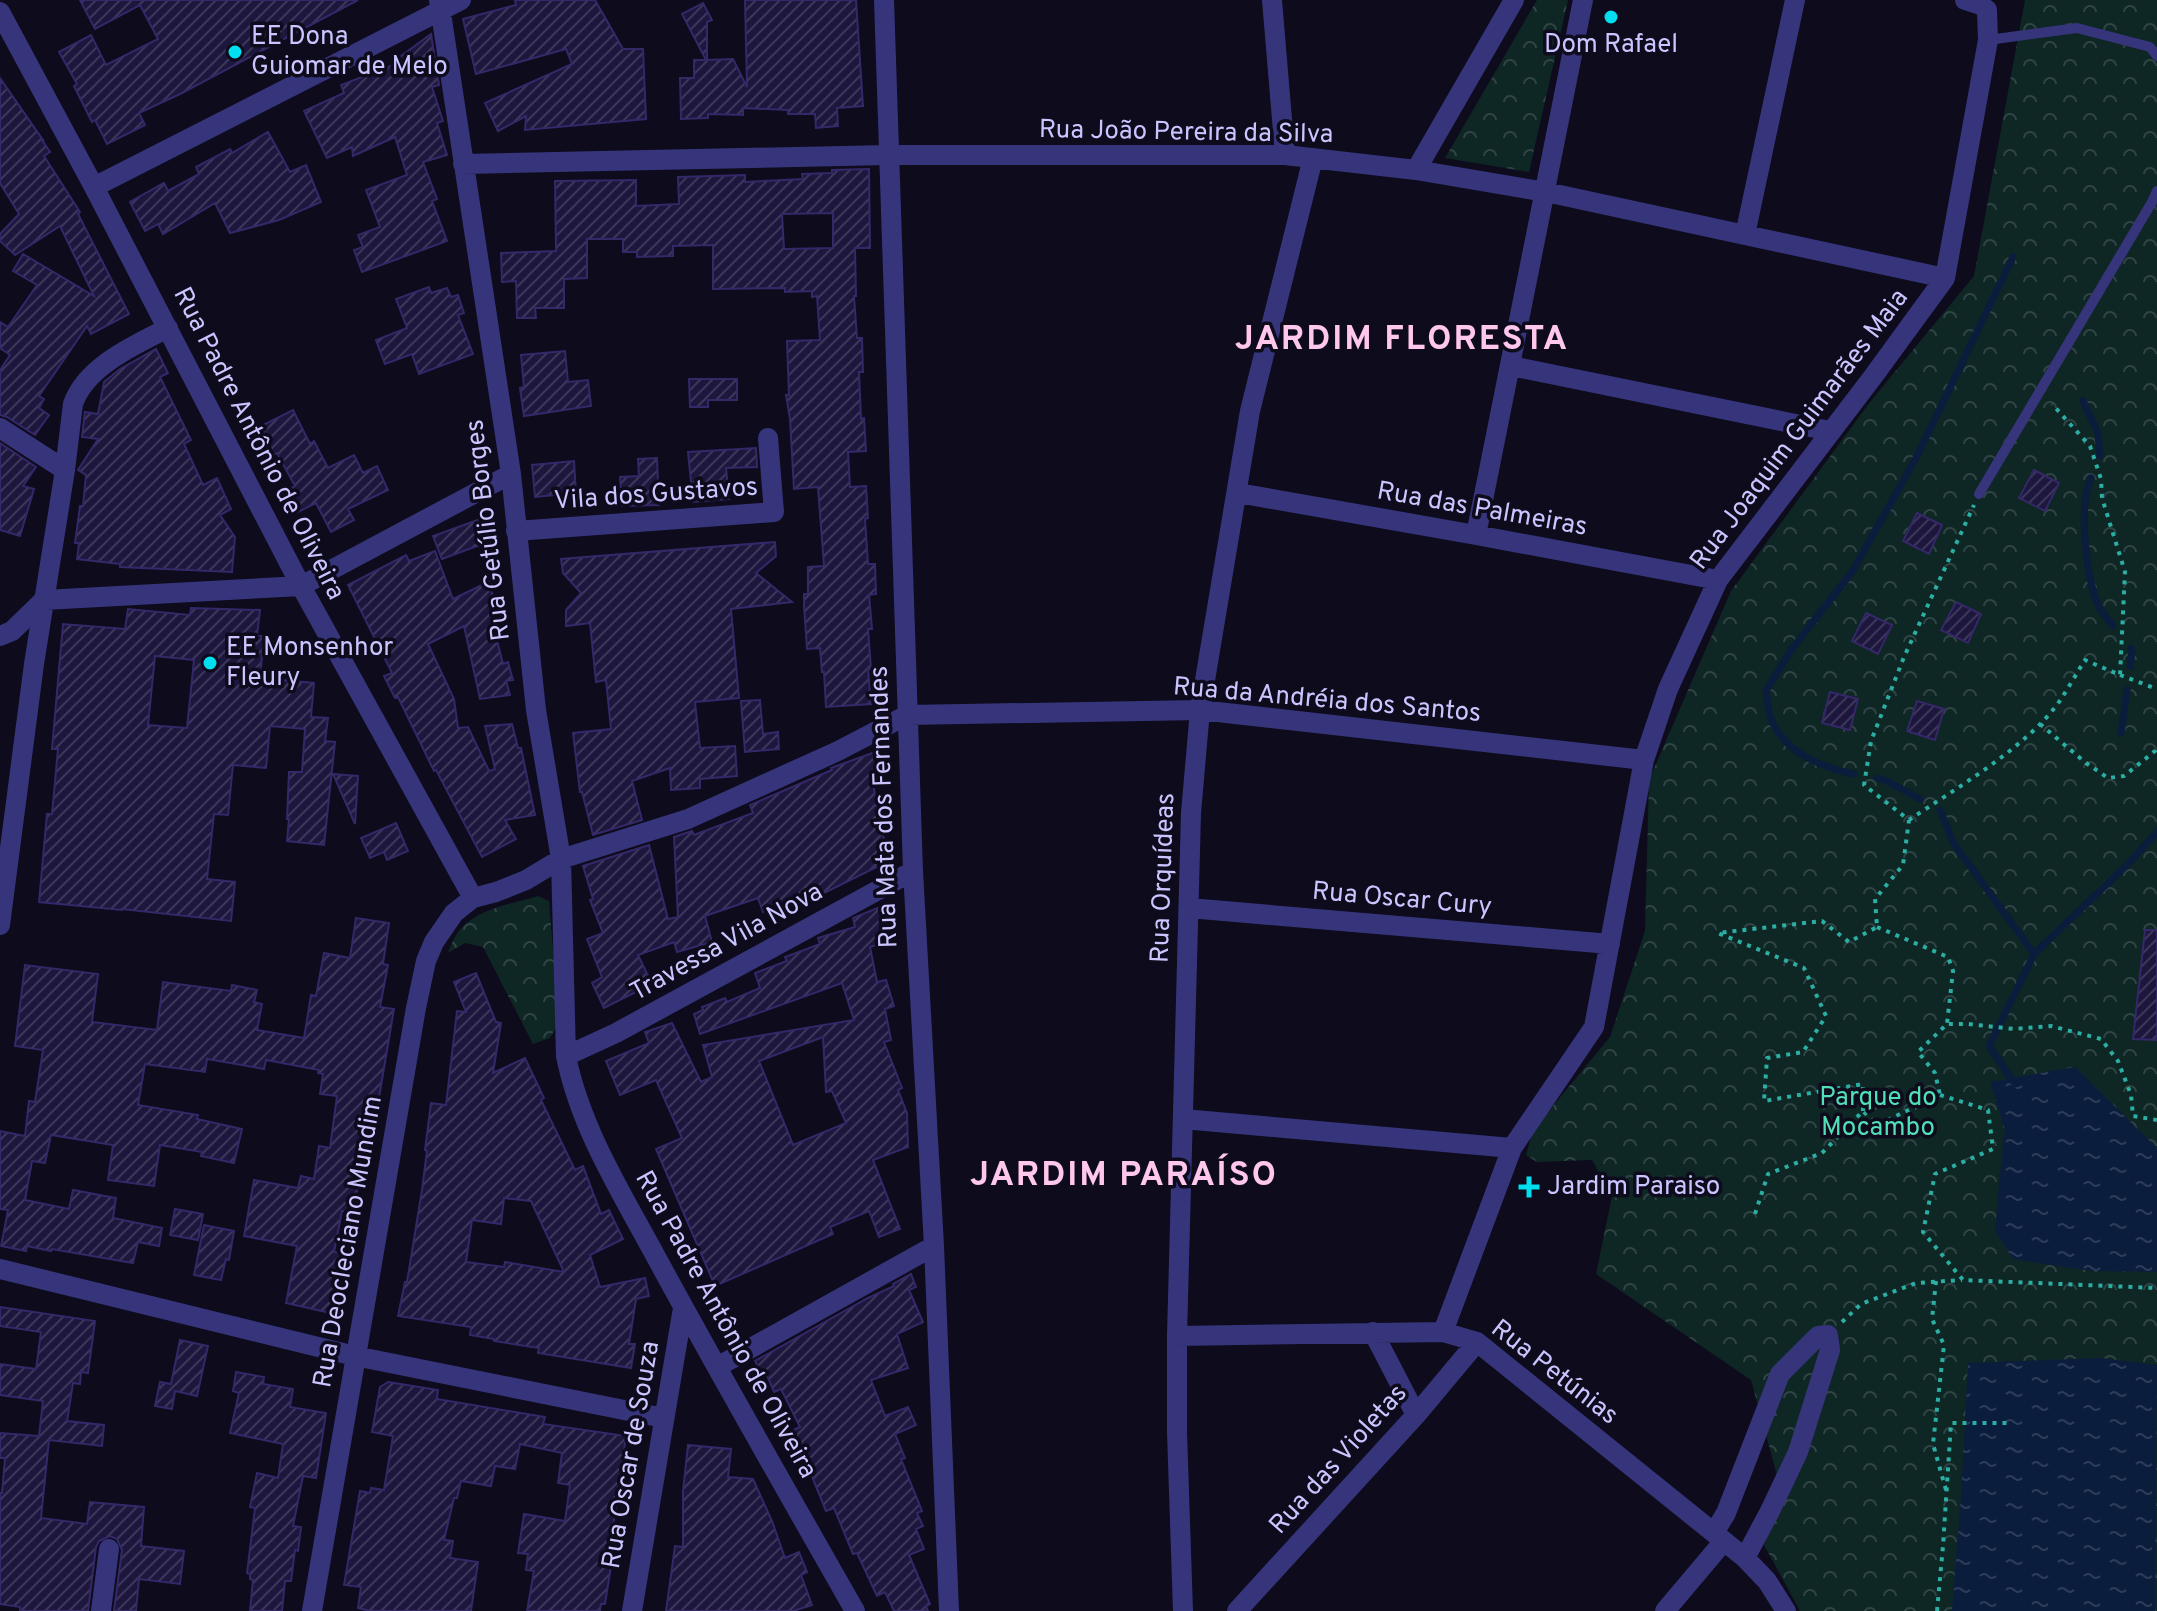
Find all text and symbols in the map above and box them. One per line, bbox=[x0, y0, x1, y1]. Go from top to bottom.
marker: Dom Rafael bbox=[1602, 8, 1620, 26]
place label: EE Dona Guiomar de Melo bbox=[251, 21, 448, 84]
place label: Dom Rafael bbox=[1544, 29, 1678, 62]
marker: EE Dona Guiomar de Melo bbox=[226, 43, 244, 61]
street label: Rua João Pereira da Silva bbox=[1038, 114, 1334, 152]
street label: Rua Padre Antônio de Oliveira bbox=[165, 282, 351, 606]
street label: Rua Joaquim Guimarães Maia bbox=[1684, 283, 1916, 577]
district label: JARDIM FLORESTA bbox=[1235, 319, 1569, 362]
street label: Rua Getúlio Borges bbox=[459, 418, 519, 642]
street label: Vila dos Gustavos bbox=[553, 471, 759, 519]
street label: Rua das Palmeiras bbox=[1374, 475, 1590, 545]
place label: EE Monsenhor Fleury bbox=[226, 632, 393, 695]
marker: EE Monsenhor Fleury bbox=[201, 654, 219, 672]
street label: Rua Mata dos Fernandes bbox=[864, 665, 906, 949]
street label: Rua da Andréia dos Santos bbox=[1172, 671, 1482, 731]
street label: Rua Orquídeas bbox=[1145, 792, 1183, 964]
street label: Travessa Vila Nova bbox=[625, 876, 829, 1010]
street label: Rua Oscar Cury bbox=[1311, 876, 1493, 924]
park label: Parque do Mocambo bbox=[1819, 1082, 1937, 1145]
street label: Rua Deocleciano Mundim bbox=[307, 1093, 391, 1391]
district label: JARDIM PARAÍSO bbox=[970, 1153, 1278, 1198]
street label: Rua Padre Antônio de Oliveira bbox=[627, 1165, 823, 1485]
place label: Jardim Paraiso bbox=[1547, 1171, 1720, 1204]
marker: Jardim Paraiso bbox=[1518, 1176, 1540, 1198]
street label: Rua Petúnias bbox=[1484, 1313, 1624, 1433]
street label: Rua Oscar de Souza bbox=[596, 1339, 668, 1571]
street label: Rua das Violetas bbox=[1263, 1378, 1415, 1542]

